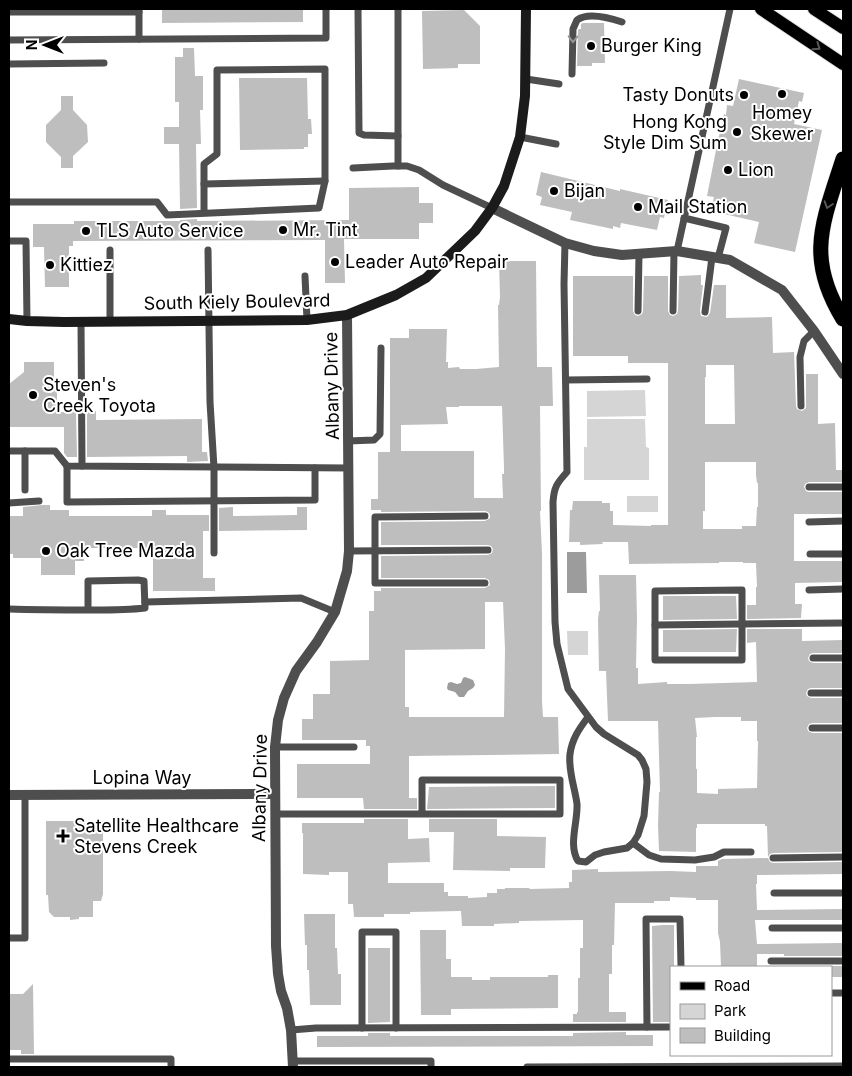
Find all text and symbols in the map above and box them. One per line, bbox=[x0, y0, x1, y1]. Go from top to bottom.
north arrow bbox=[20, 20, 70, 70]
one-way arrow bbox=[568, 35, 578, 43]
place label: Burger King bbox=[601, 35, 702, 56]
text: N bbox=[23, 40, 40, 50]
marker: Burger King bbox=[585, 40, 597, 52]
one-way arrow bbox=[812, 41, 821, 50]
place label: Tasty Donuts bbox=[622, 84, 734, 105]
marker: Homey Skewer bbox=[776, 88, 788, 100]
marker: Tasty Donuts bbox=[738, 89, 750, 101]
place label: Homey Skewer bbox=[751, 102, 814, 144]
place label: Hong Kong Style Dim Sum bbox=[603, 111, 727, 153]
marker: Hong Kong Style Dim Sum bbox=[731, 126, 743, 138]
place label: Lion bbox=[738, 159, 774, 180]
marker: Lion bbox=[722, 164, 734, 176]
place label: Bijan bbox=[564, 180, 605, 201]
marker: Bijan bbox=[548, 185, 560, 197]
place label: Mail Station bbox=[648, 196, 747, 217]
one-way arrow bbox=[824, 200, 834, 209]
marker: Mail Station bbox=[632, 201, 644, 213]
place label: Mr. Tint bbox=[293, 219, 358, 240]
place label: TLS Auto Service bbox=[96, 220, 243, 241]
marker: Mr. Tint bbox=[277, 224, 289, 236]
marker: TLS Auto Service bbox=[80, 225, 92, 237]
place label: Leader Auto Repair bbox=[345, 251, 508, 272]
place label: Kittiez bbox=[60, 254, 113, 275]
marker: Leader Auto Repair bbox=[329, 256, 341, 268]
marker: Kittiez bbox=[44, 259, 56, 271]
street label: South Kiely Boulevard bbox=[143, 289, 331, 314]
street label: Albany Drive bbox=[320, 332, 343, 440]
place label: Steven's Creek Toyota bbox=[43, 374, 156, 416]
marker: Steven's Creek Toyota bbox=[27, 389, 39, 401]
place label: Oak Tree Mazda bbox=[56, 540, 195, 561]
marker: Oak Tree Mazda bbox=[40, 545, 52, 557]
street label: Albany Drive bbox=[248, 734, 271, 842]
street label: Lopina Way bbox=[93, 767, 191, 788]
place label: Satellite Healthcare Stevens Creek bbox=[74, 815, 239, 857]
marker: Satellite Healthcare Stevens Creek bbox=[56, 829, 70, 843]
legend bbox=[670, 966, 832, 1056]
text: Road bbox=[714, 976, 750, 995]
text: Park bbox=[714, 1001, 747, 1020]
text: Building bbox=[714, 1026, 771, 1045]

